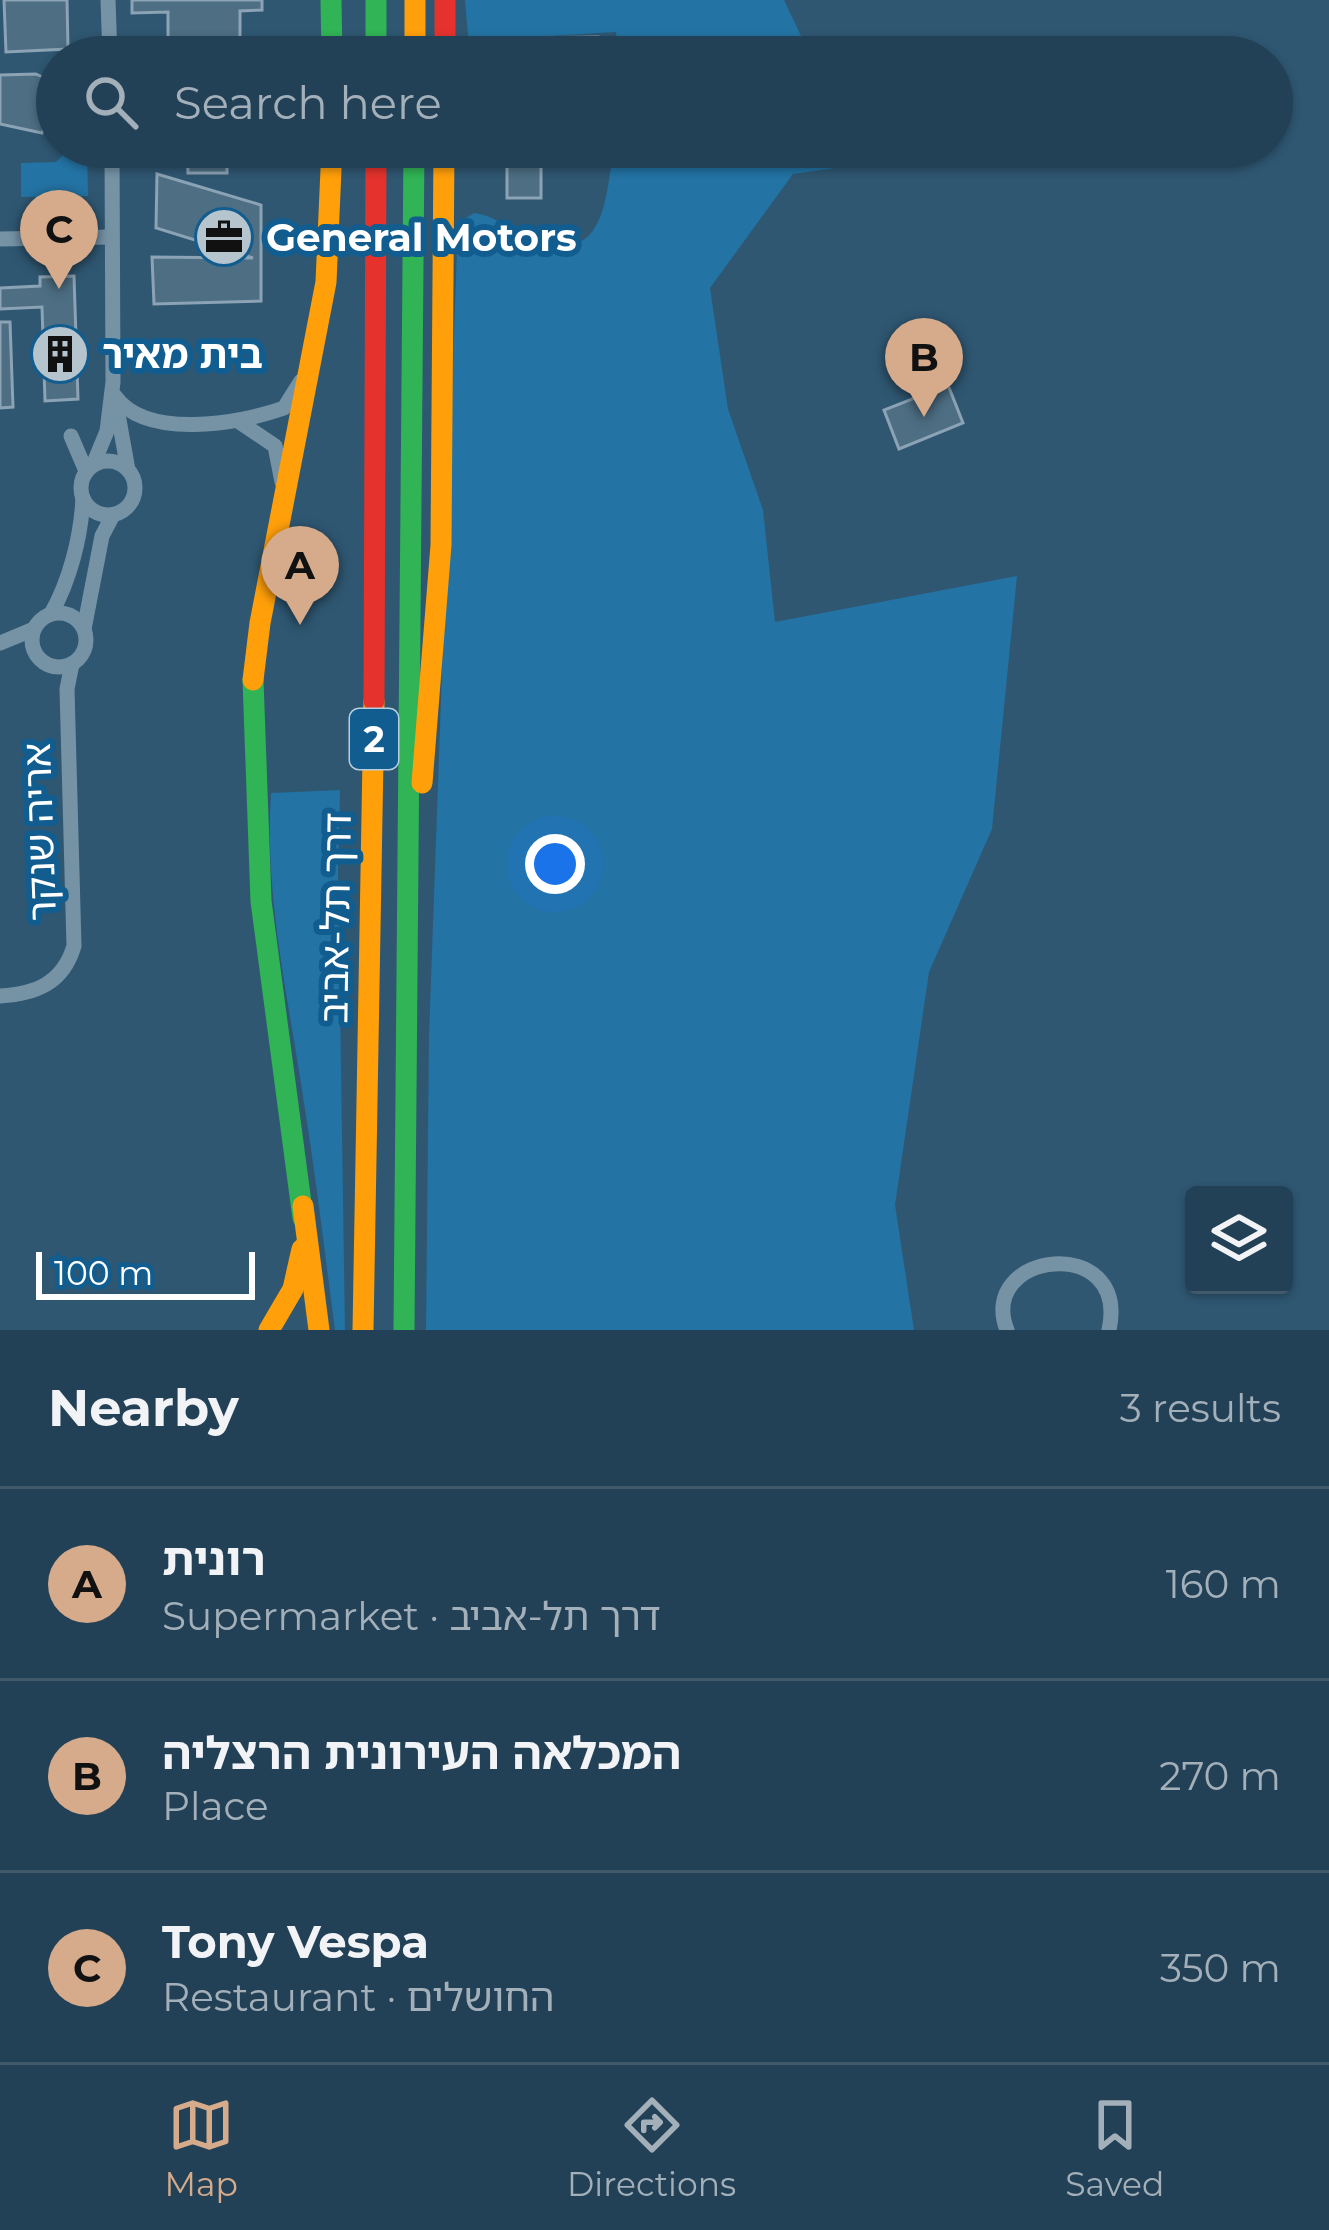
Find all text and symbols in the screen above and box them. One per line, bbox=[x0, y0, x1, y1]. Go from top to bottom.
search box bbox=[36, 36, 1293, 168]
icon: search bbox=[78, 69, 144, 135]
text: Search here bbox=[174, 75, 442, 130]
pin: C bbox=[20, 190, 98, 289]
office icon: General Motors bbox=[193, 206, 255, 268]
place label: General Motors bbox=[266, 213, 577, 261]
pin: B bbox=[885, 318, 963, 417]
building icon: בית מאיר bbox=[29, 323, 91, 385]
place label: בית מאיר bbox=[102, 330, 263, 378]
pin: A bbox=[261, 526, 339, 625]
road number: 2 bbox=[350, 709, 398, 769]
street label: אריה שנקר bbox=[12, 742, 66, 922]
street label: דרך תל-אביב bbox=[309, 812, 361, 1024]
your location bbox=[525, 834, 585, 894]
map controls bbox=[1185, 1186, 1293, 1294]
button: layers bbox=[1185, 1186, 1293, 1294]
scale bar bbox=[36, 1246, 255, 1299]
text: 100 m bbox=[54, 1253, 153, 1293]
text: Nearby bbox=[48, 1377, 239, 1439]
text: 3 results bbox=[1120, 1384, 1281, 1432]
text: רונית bbox=[162, 1531, 266, 1586]
text: A bbox=[72, 1560, 102, 1608]
text: 160 m bbox=[1166, 1560, 1281, 1608]
text: Supermarket · דרך תל-אביב bbox=[162, 1592, 661, 1640]
text: המכלאה העירונית הרצליה bbox=[162, 1725, 681, 1780]
text: B bbox=[72, 1752, 102, 1800]
text: 270 m bbox=[1159, 1752, 1281, 1800]
text: Place bbox=[162, 1782, 269, 1830]
text: Tony Vespa bbox=[162, 1914, 429, 1969]
text: C bbox=[73, 1944, 101, 1992]
text: 350 m bbox=[1160, 1944, 1281, 1992]
text: Restaurant · החושלים bbox=[162, 1973, 554, 2021]
tab: Map bbox=[165, 2092, 238, 2204]
tab: Directions bbox=[567, 2092, 736, 2204]
tab: Saved bbox=[1065, 2092, 1164, 2204]

